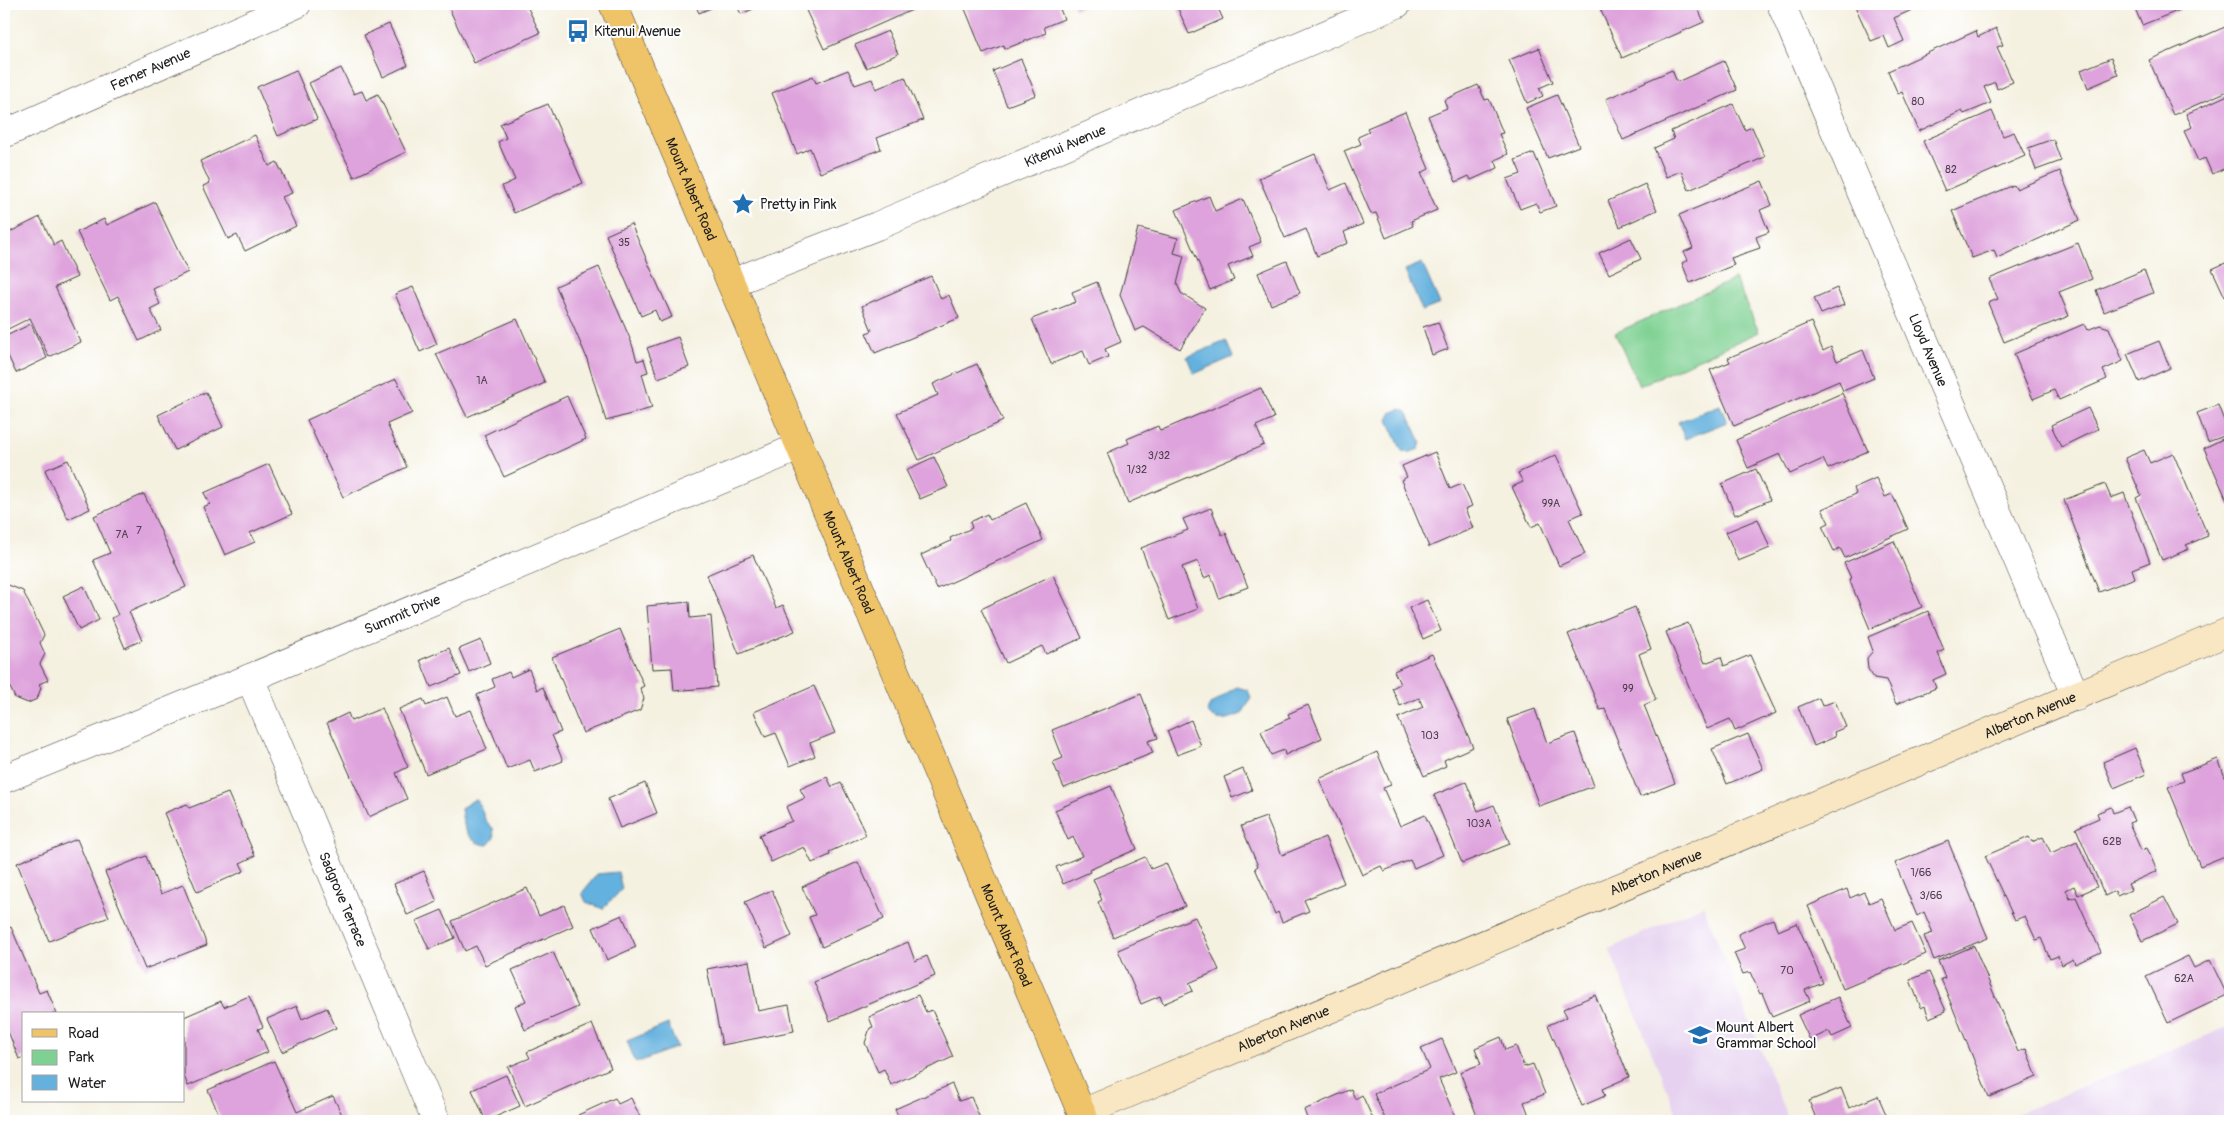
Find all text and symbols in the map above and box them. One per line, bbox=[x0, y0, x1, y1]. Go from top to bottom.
bus stop icon: Kitenui Avenue bbox=[565, 18, 591, 44]
place label: Kitenui Avenue bbox=[594, 23, 681, 40]
street label: Ferner Avenue bbox=[108, 44, 193, 94]
house number: 80 bbox=[1911, 95, 1925, 108]
street label: Kitenui Avenue bbox=[1022, 121, 1108, 171]
street label: Mount Albert Road bbox=[662, 135, 721, 243]
house number: 82 bbox=[1945, 163, 1957, 176]
place icon: Pretty in Pink bbox=[730, 191, 756, 217]
place label: Pretty in Pink bbox=[760, 196, 837, 213]
house number: 35 bbox=[618, 236, 630, 249]
street label: Lloyd Avenue bbox=[1905, 311, 1951, 389]
house number: 1A bbox=[476, 374, 488, 387]
house number: 3/32 bbox=[1148, 449, 1170, 462]
house number: 1/32 bbox=[1127, 463, 1147, 476]
house number: 99A bbox=[1542, 497, 1560, 510]
street label: Mount Albert Road bbox=[820, 508, 878, 616]
house number: 7 bbox=[136, 524, 142, 537]
house number: 7A bbox=[116, 528, 128, 541]
street label: Summit Drive bbox=[362, 590, 443, 637]
house number: 99 bbox=[1622, 682, 1634, 695]
street label: Alberton Avenue bbox=[1981, 688, 2079, 742]
house number: 103 bbox=[1421, 729, 1439, 742]
house number: 103A bbox=[1466, 817, 1492, 830]
house number: 62B bbox=[2103, 835, 2121, 848]
street label: Alberton Avenue bbox=[1607, 845, 1704, 899]
street label: Sadgrove Terrace bbox=[315, 849, 370, 949]
house number: 1/66 bbox=[1910, 866, 1932, 879]
street label: Mount Albert Road bbox=[977, 881, 1036, 989]
house number: 3/66 bbox=[1920, 889, 1942, 902]
house number: 70 bbox=[1780, 964, 1794, 977]
house number: 62A bbox=[2174, 972, 2194, 985]
street label: Alberton Avenue bbox=[1234, 1002, 1332, 1055]
legend bbox=[22, 1012, 185, 1102]
place label: Mount Albert Grammar School bbox=[1716, 1019, 1816, 1052]
school or university icon: Mount Albert Grammar School bbox=[1687, 1022, 1713, 1048]
text: Road bbox=[68, 1024, 99, 1043]
text: Park bbox=[68, 1048, 95, 1067]
text: Water bbox=[68, 1074, 107, 1093]

